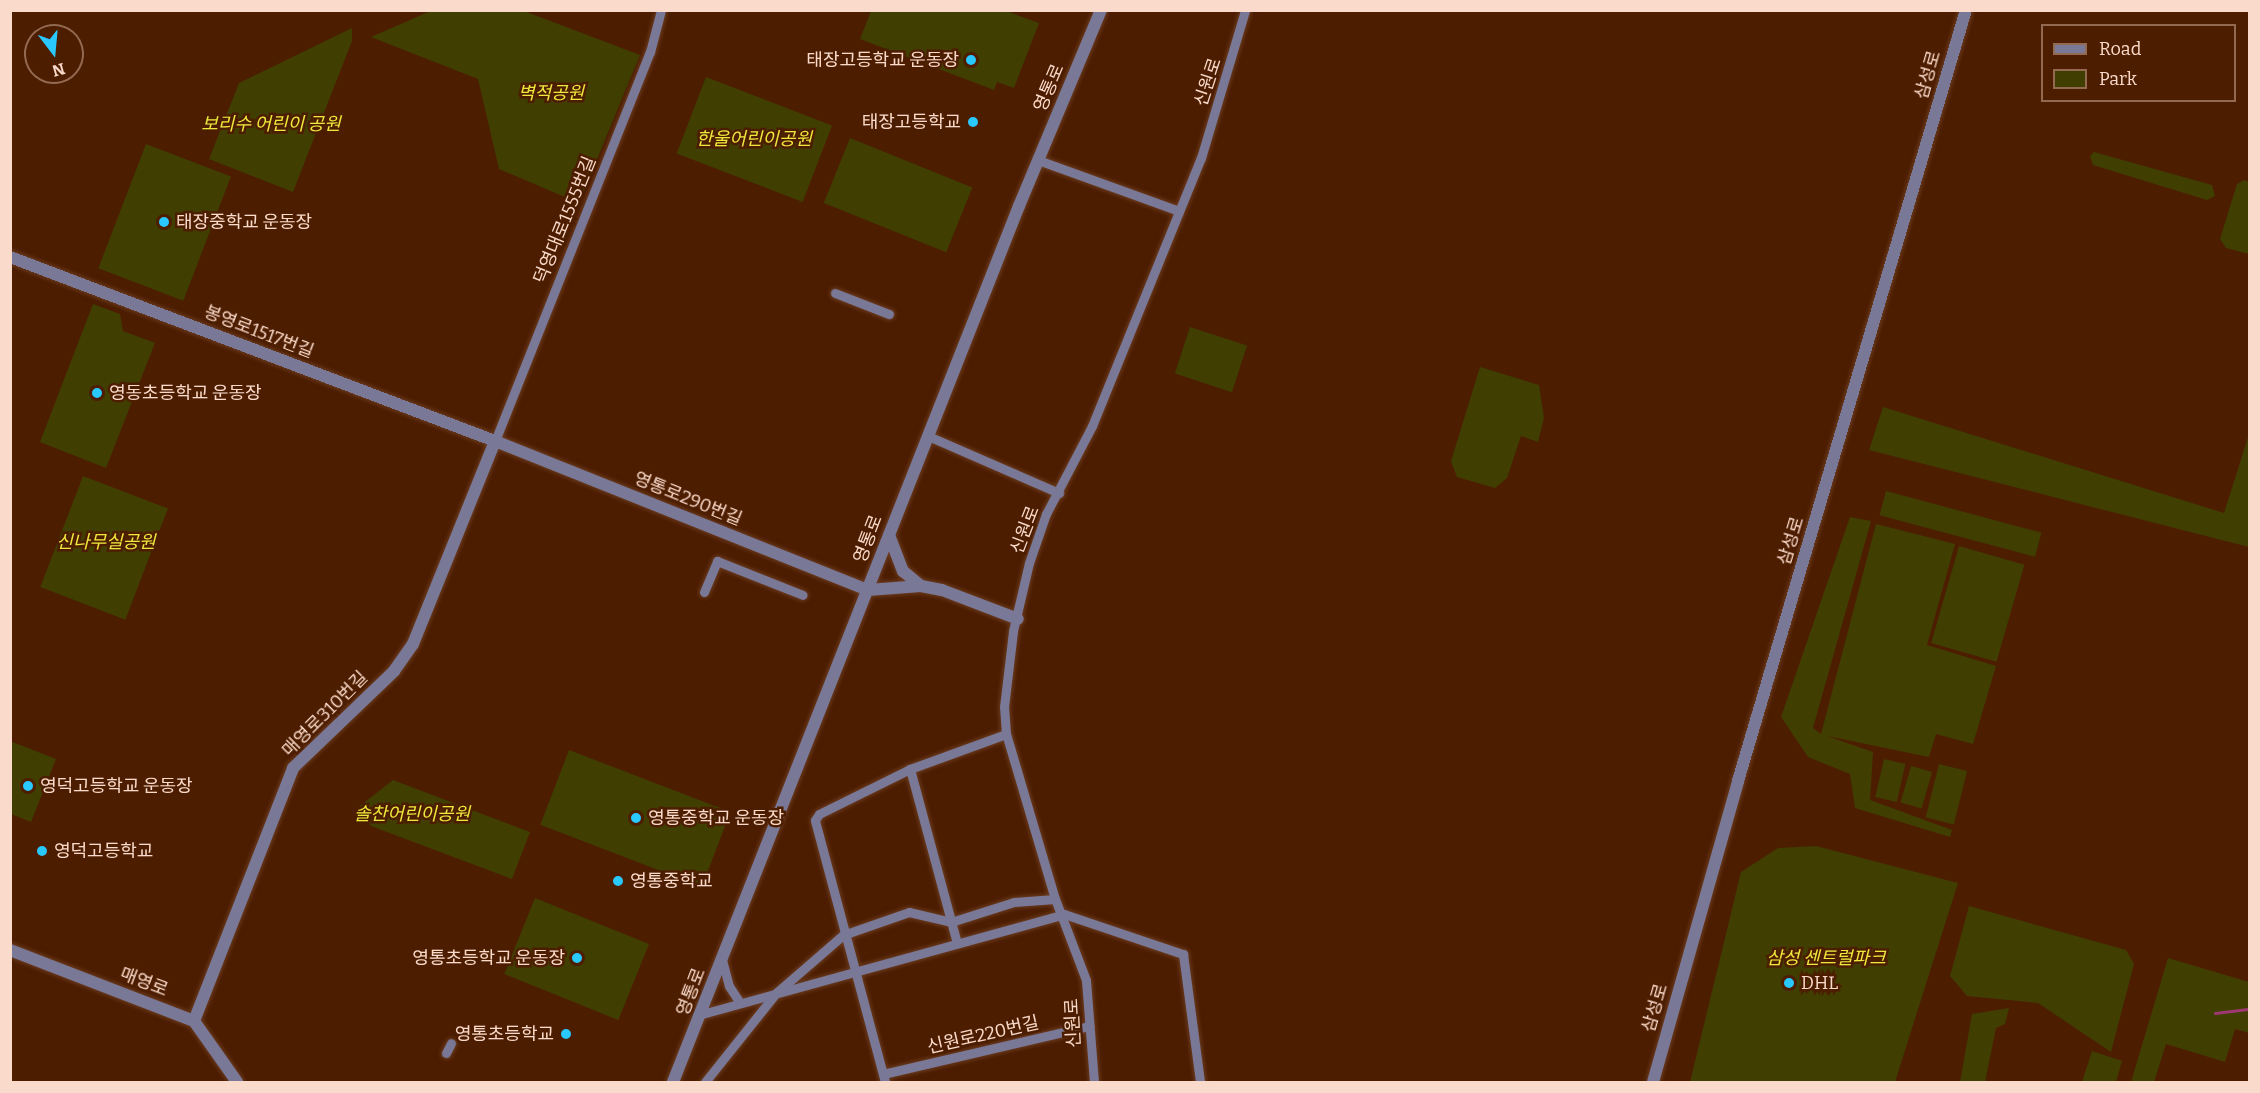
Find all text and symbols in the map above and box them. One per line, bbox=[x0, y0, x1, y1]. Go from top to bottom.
north arrow bbox=[24, 24, 84, 84]
legend bbox=[2041, 24, 2236, 102]
text: Road bbox=[2099, 38, 2141, 60]
street label: 삼성로 bbox=[1911, 48, 1945, 102]
place label: 태장고등학교 운동장 bbox=[806, 49, 959, 71]
marker: 태장고등학교 운동장 bbox=[964, 53, 978, 67]
street label: 신원로 bbox=[1190, 55, 1226, 109]
text: N bbox=[50, 59, 67, 81]
street label: 영통로 bbox=[1029, 61, 1069, 115]
text: Park bbox=[2099, 68, 2137, 90]
park label: 벽적공원 bbox=[518, 82, 584, 104]
place label: 태장고등학교 bbox=[862, 111, 961, 133]
park label: 보리수 어린이 공원 bbox=[201, 113, 341, 135]
marker: 태장고등학교 bbox=[966, 115, 980, 129]
park label: 한울어린이공원 bbox=[696, 128, 812, 150]
street label: 덕영대로1555번길 bbox=[530, 153, 600, 287]
place label: 태장중학교 운동장 bbox=[176, 211, 312, 233]
marker: 태장중학교 운동장 bbox=[157, 215, 171, 229]
street label: 봉영로1517번길 bbox=[201, 301, 317, 363]
place label: 영동초등학교 운동장 bbox=[109, 382, 262, 404]
marker: 영동초등학교 운동장 bbox=[90, 386, 104, 400]
street label: 영통로290번길 bbox=[631, 468, 745, 530]
street label: 신원로 bbox=[1006, 503, 1044, 557]
street label: 영통로 bbox=[849, 512, 887, 566]
street label: 삼성로 bbox=[1773, 514, 1809, 568]
park label: 신나무실공원 bbox=[56, 531, 156, 553]
street label: 매영로310번길 bbox=[278, 667, 372, 761]
place label: 영덕고등학교 운동장 bbox=[40, 775, 193, 797]
marker: 영덕고등학교 운동장 bbox=[21, 779, 35, 793]
park label: 솔찬어린이공원 bbox=[354, 803, 470, 825]
place label: 영통중학교 운동장 bbox=[648, 807, 784, 829]
marker: 영통중학교 운동장 bbox=[629, 811, 643, 825]
place label: 영덕고등학교 bbox=[54, 840, 153, 862]
marker: 영덕고등학교 bbox=[35, 844, 49, 858]
place label: 영통중학교 bbox=[630, 870, 713, 892]
marker: 영통중학교 bbox=[611, 874, 625, 888]
place label: 영통초등학교 운동장 bbox=[412, 947, 565, 969]
park label: 삼성 센트럴파크 bbox=[1766, 947, 1886, 969]
marker: 영통초등학교 운동장 bbox=[570, 951, 584, 965]
street label: 매영로 bbox=[117, 963, 171, 1001]
street label: 영통로 bbox=[672, 965, 710, 1019]
place label: DHL bbox=[1801, 972, 1838, 994]
marker: DHL bbox=[1782, 976, 1796, 990]
street label: 삼성로 bbox=[1638, 981, 1672, 1035]
street label: 신원로 bbox=[1061, 998, 1085, 1048]
street label: 신원로220번길 bbox=[925, 1012, 1041, 1058]
place label: 영통초등학교 bbox=[455, 1023, 554, 1045]
marker: 영통초등학교 bbox=[559, 1027, 573, 1041]

